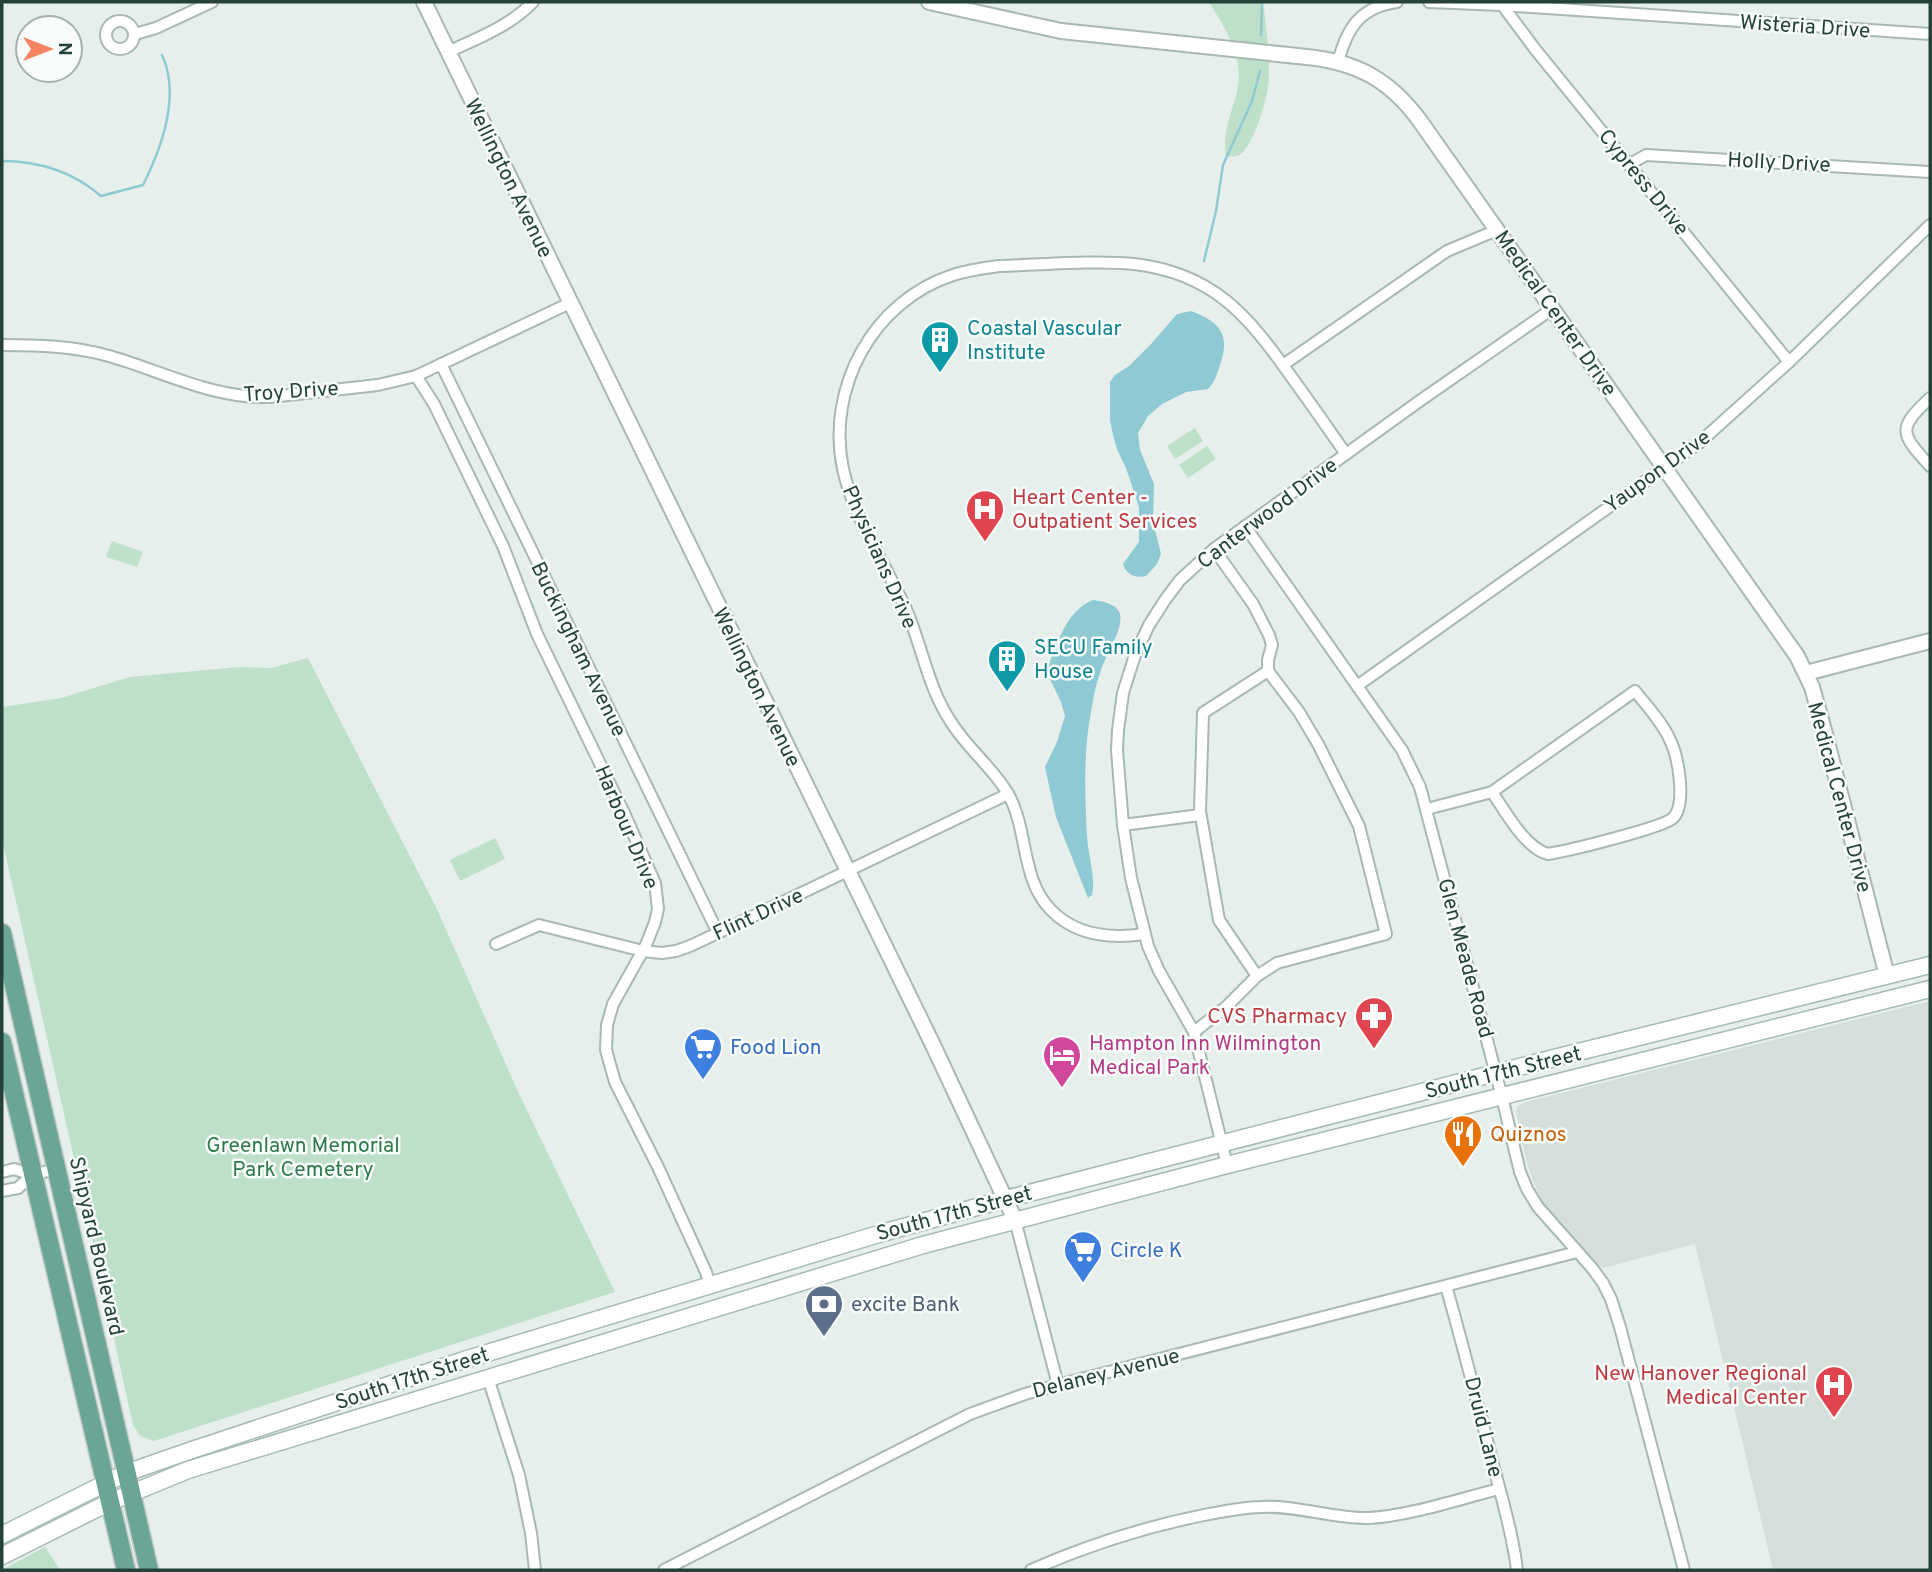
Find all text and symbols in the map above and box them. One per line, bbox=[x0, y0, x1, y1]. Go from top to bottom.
street label: Wisteria Drive bbox=[1739, 9, 1871, 46]
north arrow bbox=[14, 14, 84, 84]
text: N bbox=[52, 42, 76, 56]
street label: Wellington Avenue bbox=[457, 94, 558, 263]
street label: Cypress Drive bbox=[1592, 124, 1694, 242]
street label: Holly Drive bbox=[1727, 147, 1831, 180]
street label: Medical Center Drive bbox=[1487, 226, 1622, 402]
place label: Coastal Vascular Institute bbox=[967, 316, 1122, 367]
building icon: Coastal Vascular Institute bbox=[919, 319, 961, 374]
street label: Troy Drive bbox=[243, 376, 340, 409]
street label: Yaupon Drive bbox=[1599, 424, 1717, 520]
street label: Canterwood Drive bbox=[1192, 452, 1344, 576]
street label: Physicians Drive bbox=[835, 482, 922, 634]
place label: Heart Center - Outpatient Services bbox=[1012, 485, 1198, 536]
hospital icon: Heart Center - Outpatient Services bbox=[964, 488, 1006, 543]
street label: Buckingham Avenue bbox=[523, 558, 632, 742]
street label: Wellington Avenue bbox=[705, 603, 806, 772]
place label: SECU Family House bbox=[1034, 635, 1153, 686]
building icon: SECU Family House bbox=[986, 638, 1028, 693]
street label: Medical Center Drive bbox=[1800, 699, 1877, 896]
street label: Harbour Drive bbox=[587, 761, 664, 894]
street label: Glen Meade Road bbox=[1430, 876, 1499, 1041]
street label: Flint Drive bbox=[709, 883, 808, 948]
pharmacy icon: CVS Pharmacy bbox=[1353, 995, 1395, 1050]
place label: CVS Pharmacy bbox=[1207, 1004, 1347, 1031]
supermarket icon: Food Lion bbox=[682, 1026, 724, 1081]
place label: Hampton Inn Wilmington Medical Park bbox=[1089, 1031, 1321, 1082]
hotel icon: Hampton Inn Wilmington Medical Park bbox=[1041, 1034, 1083, 1089]
place label: Food Lion bbox=[730, 1035, 821, 1062]
street label: South 17th Street bbox=[1422, 1041, 1584, 1106]
restaurant icon: Quiznos bbox=[1442, 1113, 1484, 1168]
place label: Quiznos bbox=[1490, 1122, 1567, 1149]
park label: Greenlawn Memorial Park Cemetery bbox=[206, 1133, 400, 1184]
street label: Shipyard Boulevard bbox=[62, 1154, 129, 1338]
street label: South 17th Street bbox=[874, 1181, 1035, 1248]
supermarket icon: Circle K bbox=[1062, 1229, 1104, 1284]
place label: Circle K bbox=[1110, 1238, 1183, 1265]
bank icon: excite Bank bbox=[803, 1283, 845, 1338]
place label: excite Bank bbox=[851, 1292, 960, 1319]
street label: South 17th Street bbox=[332, 1342, 493, 1417]
street label: Delaney Avenue bbox=[1030, 1343, 1183, 1406]
place label: New Hanover Regional Medical Center bbox=[1594, 1361, 1807, 1412]
hospital icon: New Hanover Regional Medical Center bbox=[1813, 1364, 1855, 1419]
street label: Druid Lane bbox=[1457, 1374, 1508, 1480]

